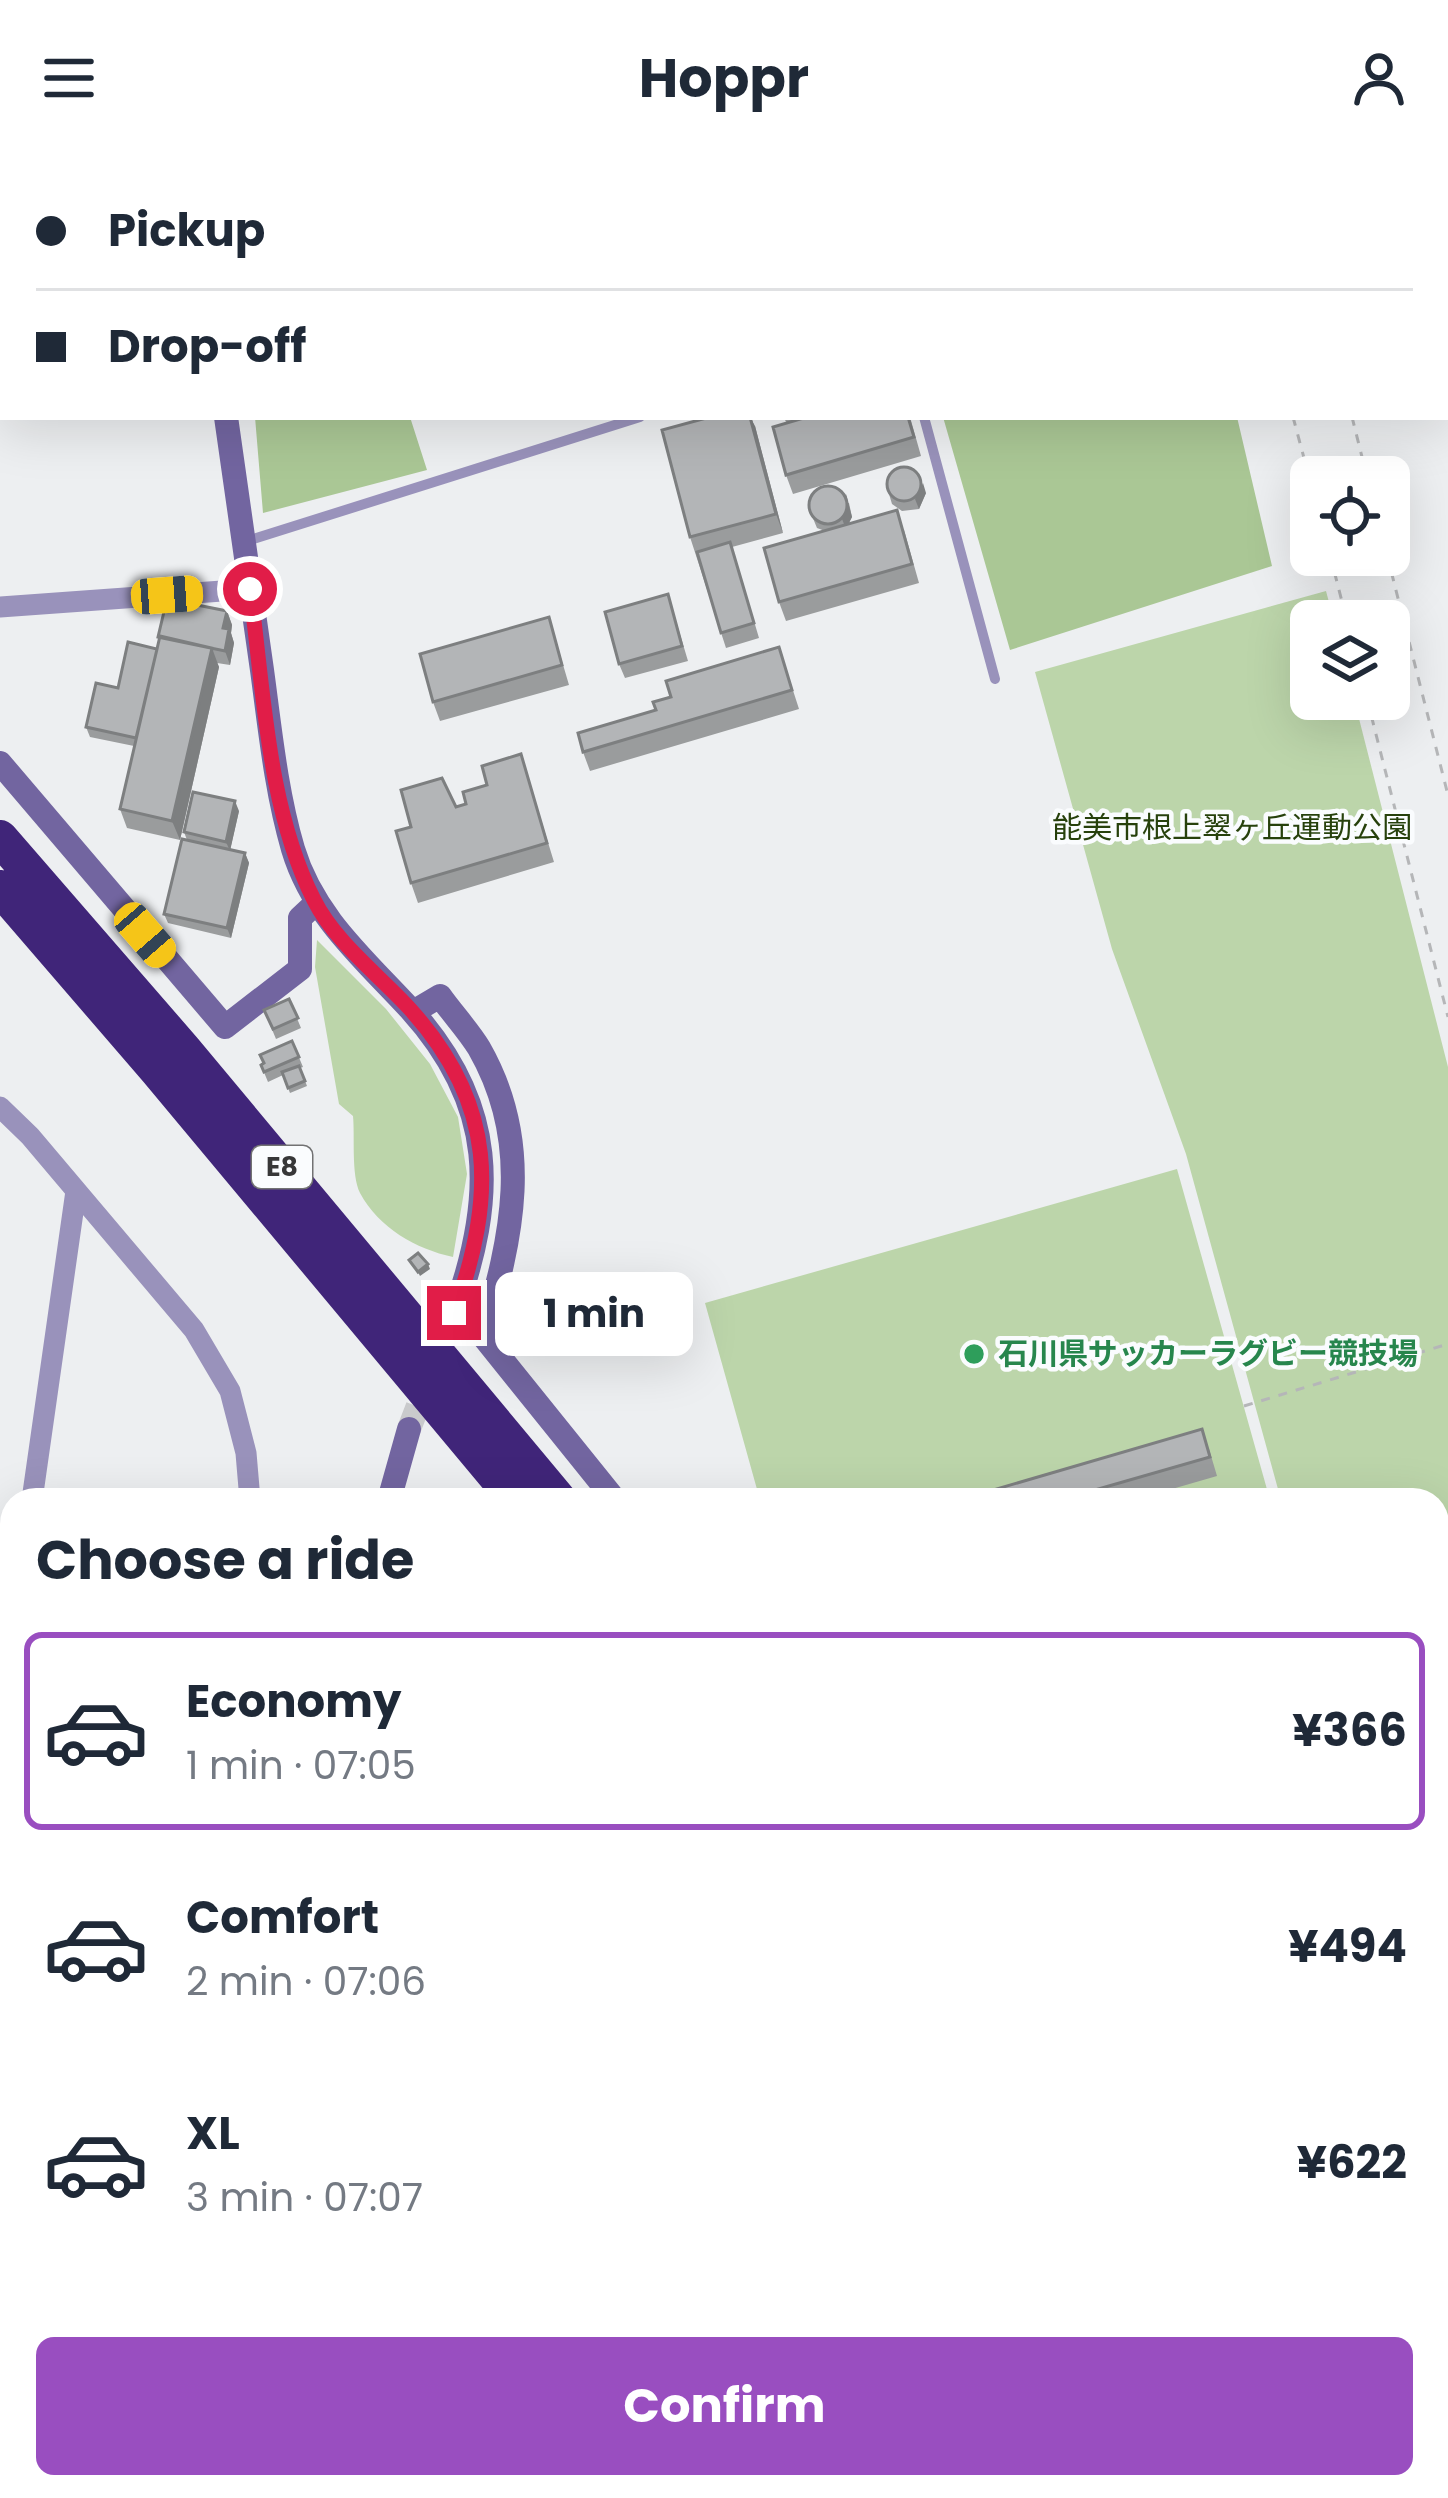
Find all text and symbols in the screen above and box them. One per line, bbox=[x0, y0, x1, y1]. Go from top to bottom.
text: Hoppr bbox=[639, 40, 809, 116]
icon: menu bbox=[36, 45, 102, 111]
icon: person bbox=[1346, 45, 1412, 111]
text: Pickup bbox=[108, 199, 265, 262]
text: Drop-off bbox=[108, 315, 306, 378]
map controls bbox=[1290, 456, 1410, 720]
button: locate bbox=[1290, 456, 1410, 576]
route start bbox=[223, 562, 277, 616]
car bbox=[130, 575, 204, 615]
button: layers bbox=[1290, 600, 1410, 720]
park label: 能美市根上翠ヶ丘運動公園 bbox=[1052, 806, 1412, 849]
car bbox=[108, 896, 182, 974]
road number: E8 bbox=[252, 1146, 312, 1188]
callout: 1 min bbox=[496, 1271, 694, 1355]
route end bbox=[427, 1286, 481, 1340]
text: 1 min bbox=[543, 1286, 645, 1341]
place label: 石川県サッカーラグビー競技場 bbox=[998, 1332, 1418, 1375]
marker: 石川県サッカーラグビー競技場 bbox=[961, 1341, 987, 1367]
text: Choose a ride bbox=[36, 1522, 414, 1598]
text: Economy bbox=[186, 1670, 401, 1733]
icon: car bbox=[42, 1677, 150, 1785]
text: ¥366 bbox=[1292, 1699, 1407, 1762]
text: 1 min · 07:05 bbox=[186, 1738, 416, 1793]
text: Comfort bbox=[186, 1886, 379, 1949]
icon: car bbox=[42, 1893, 150, 2001]
text: ¥494 bbox=[1288, 1915, 1407, 1978]
text: 2 min · 07:06 bbox=[186, 1954, 426, 2009]
text: XL bbox=[186, 2102, 240, 2165]
icon: car bbox=[42, 2109, 150, 2217]
text: ¥622 bbox=[1297, 2131, 1407, 2194]
text: 3 min · 07:07 bbox=[186, 2170, 423, 2225]
button: Confirm bbox=[36, 2337, 1413, 2475]

